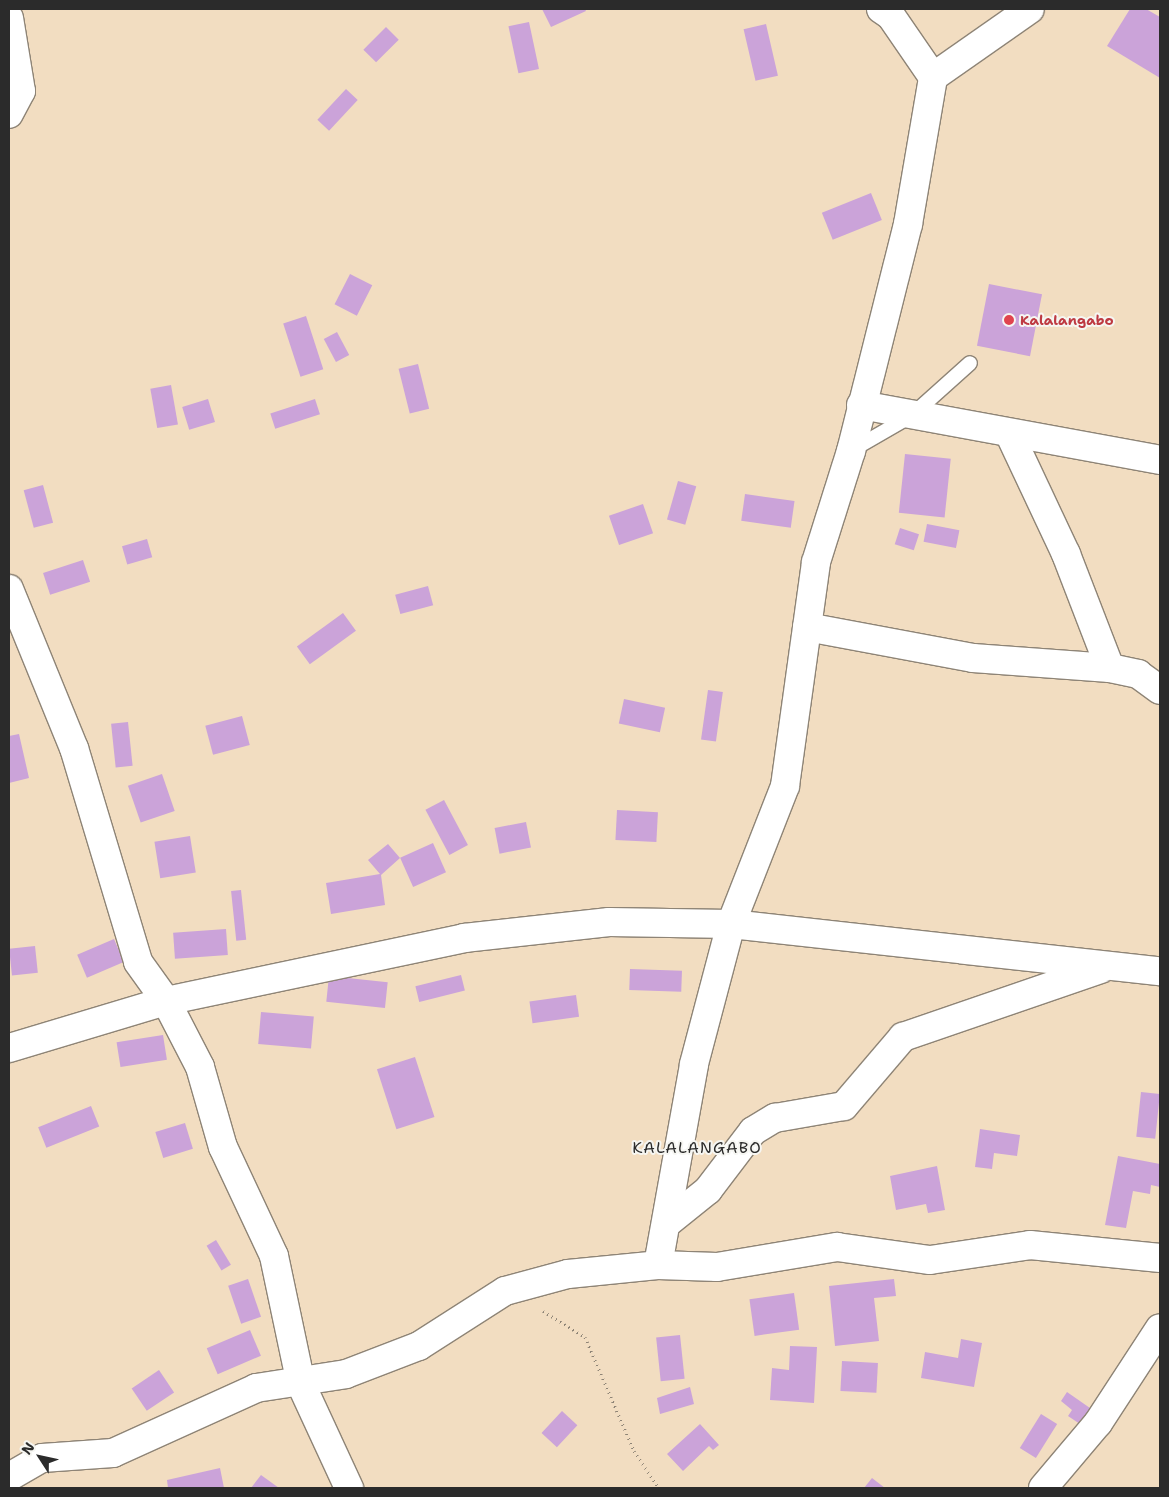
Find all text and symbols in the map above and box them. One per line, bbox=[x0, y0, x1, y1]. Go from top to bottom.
place label: Kalalangabo bbox=[1020, 312, 1114, 328]
marker: Kalalangabo bbox=[1002, 313, 1016, 327]
district label: KALALANGABO bbox=[631, 1138, 763, 1158]
north arrow bbox=[15, 1432, 65, 1482]
text: N bbox=[17, 1439, 38, 1458]

